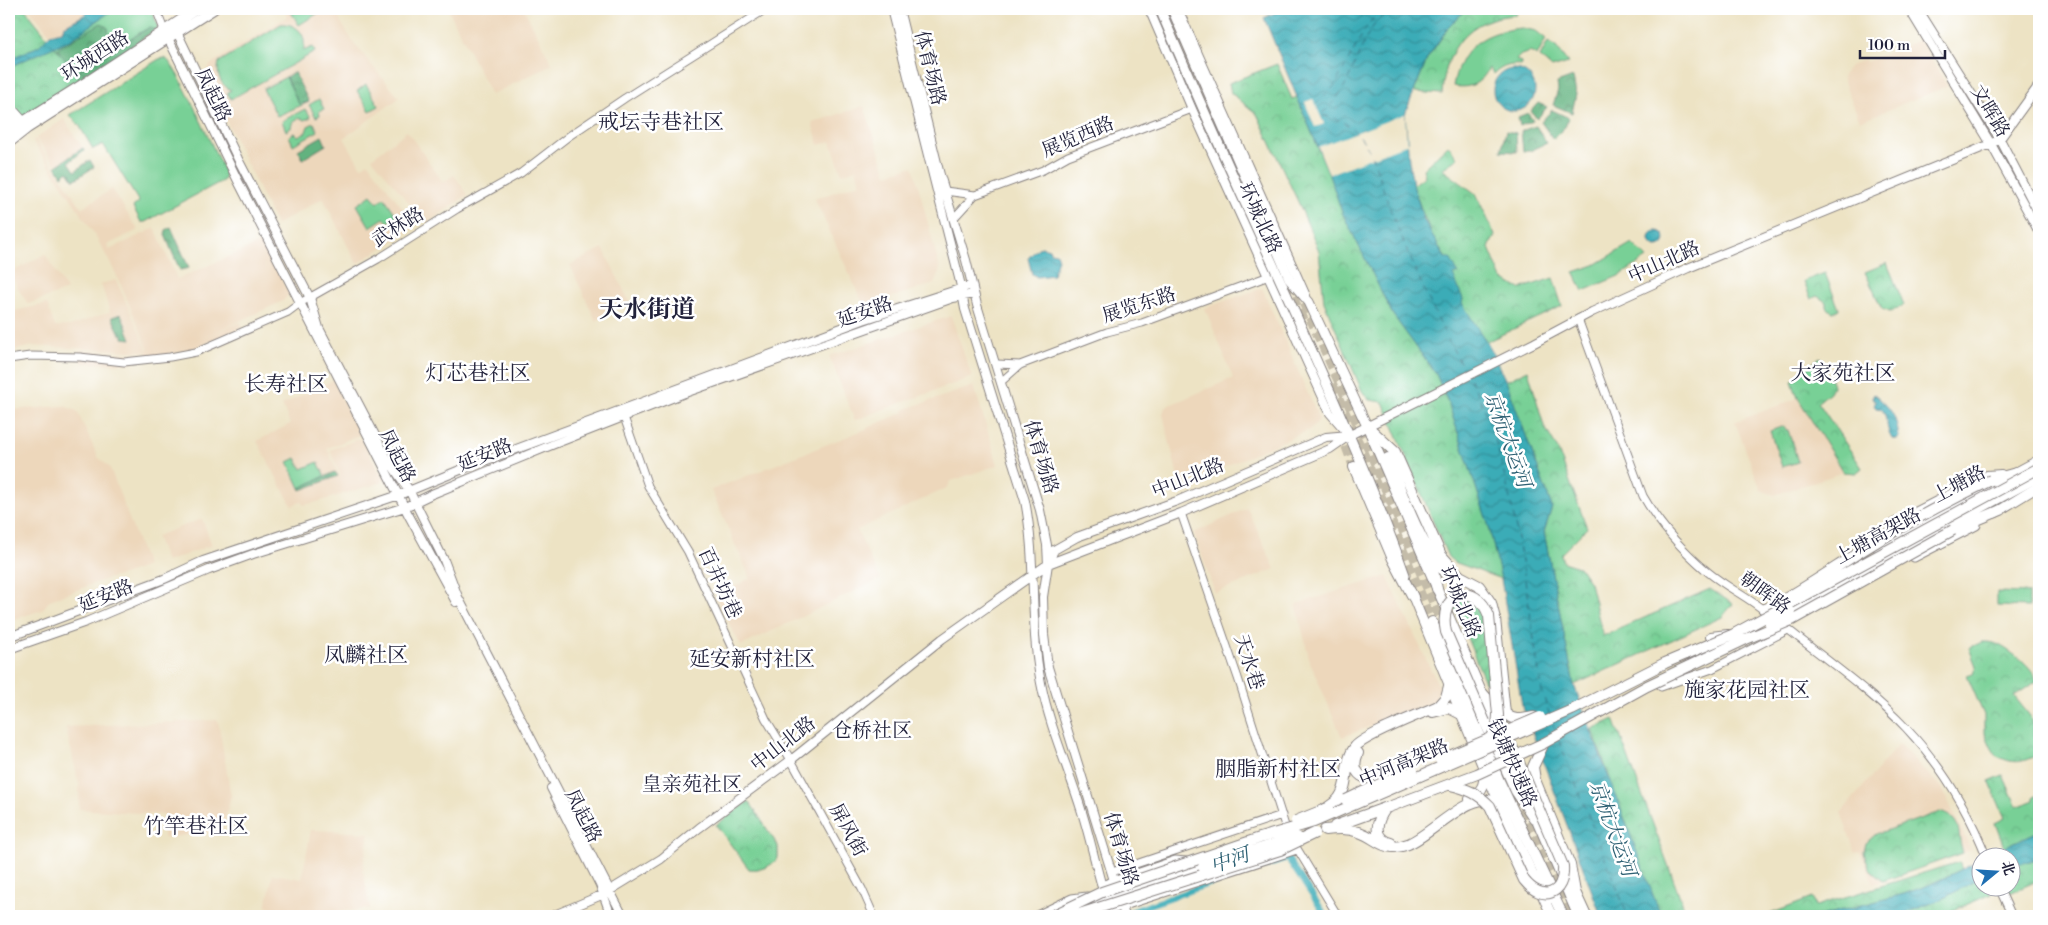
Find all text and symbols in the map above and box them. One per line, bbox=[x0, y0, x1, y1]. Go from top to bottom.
street label: 环城西路 bbox=[57, 25, 133, 87]
street label: 体育场路 bbox=[909, 28, 951, 108]
scale bar bbox=[1860, 28, 1946, 60]
text: 100 m bbox=[1868, 36, 1910, 55]
street label: 凤起路 bbox=[190, 64, 236, 126]
street label: 文晖路 bbox=[1965, 80, 2015, 142]
district label: 戒坛寺巷社区 bbox=[598, 110, 724, 136]
street label: 展览西路 bbox=[1038, 111, 1118, 163]
street label: 环城北路 bbox=[1233, 178, 1287, 258]
street label: 武林路 bbox=[367, 202, 429, 252]
street label: 中山北路 bbox=[1624, 236, 1704, 288]
street label: 展览东路 bbox=[1099, 282, 1179, 328]
street label: 延安路 bbox=[834, 291, 896, 333]
district label: 天水街道 bbox=[599, 295, 695, 325]
district label: 灯芯巷社区 bbox=[426, 361, 531, 387]
district label: 大家苑社区 bbox=[1791, 361, 1896, 387]
district label: 长寿社区 bbox=[244, 372, 328, 398]
water label: 京杭大运河 bbox=[1478, 389, 1537, 494]
street label: 体育场路 bbox=[1018, 417, 1064, 497]
street label: 凤起路 bbox=[373, 425, 421, 487]
street label: 延安路 bbox=[454, 433, 516, 477]
street label: 中山北路 bbox=[1148, 453, 1228, 503]
street label: 上塘路 bbox=[1928, 460, 1990, 508]
street label: 上塘高架路 bbox=[1831, 502, 1925, 570]
street label: 百井坊巷 bbox=[693, 543, 747, 623]
street label: 环城北路 bbox=[1434, 562, 1486, 642]
street label: 朝晖路 bbox=[1735, 567, 1795, 619]
street label: 延安路 bbox=[75, 574, 137, 618]
street label: 天水巷 bbox=[1229, 631, 1269, 693]
district label: 凤麟社区 bbox=[324, 643, 408, 669]
district label: 延安新村社区 bbox=[689, 647, 815, 673]
district label: 施家花园社区 bbox=[1684, 678, 1810, 704]
street label: 中山北路 bbox=[746, 711, 820, 777]
street label: 钱塘快速路 bbox=[1482, 715, 1542, 811]
district label: 仓桥社区 bbox=[832, 719, 912, 744]
street label: 中河高架路 bbox=[1356, 733, 1452, 793]
district label: 胭脂新村社区 bbox=[1215, 757, 1341, 783]
district label: 皇亲苑社区 bbox=[642, 773, 742, 798]
water label: 京杭大运河 bbox=[1583, 778, 1642, 883]
street label: 凤起路 bbox=[559, 785, 607, 847]
street label: 屏风街 bbox=[824, 799, 872, 861]
street label: 体育场路 bbox=[1098, 809, 1144, 889]
district label: 竹竿巷社区 bbox=[144, 814, 249, 840]
water label: 中河 bbox=[1207, 842, 1256, 879]
north arrow bbox=[1970, 848, 2020, 898]
text: 北 bbox=[1997, 859, 2018, 878]

